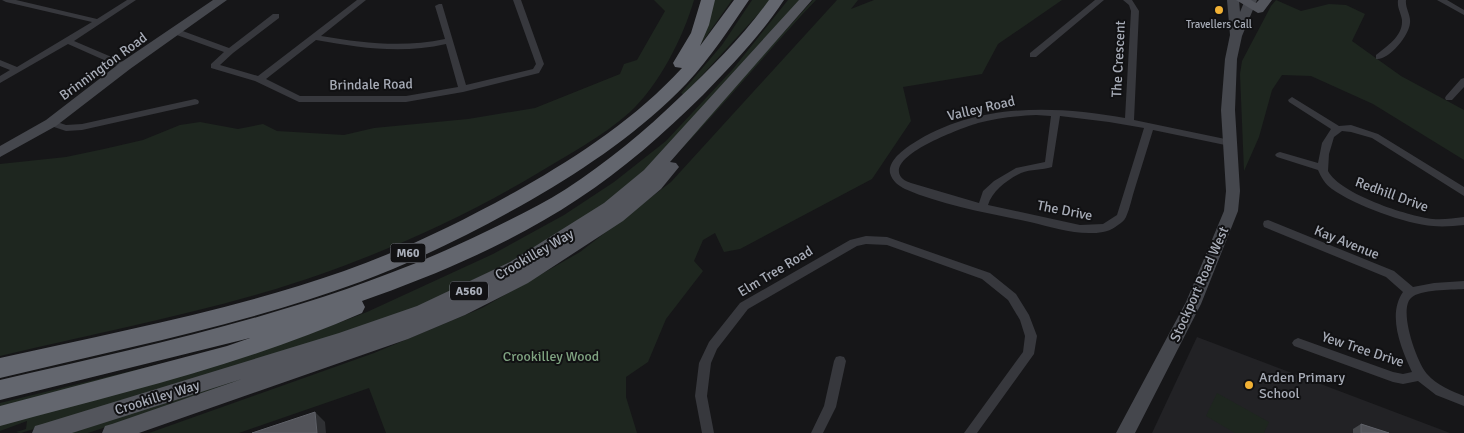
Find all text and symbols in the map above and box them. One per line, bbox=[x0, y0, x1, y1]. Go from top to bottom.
marker: Travellers Call bbox=[1213, 4, 1225, 16]
place label: Travellers Call bbox=[1186, 18, 1252, 31]
street label: The Crescent bbox=[1108, 20, 1129, 98]
street label: Brinnington Road bbox=[56, 29, 150, 104]
street label: Brindale Road bbox=[329, 75, 413, 94]
street label: Valley Road bbox=[946, 92, 1017, 125]
street label: Redhill Drive bbox=[1353, 173, 1431, 216]
street label: The Drive bbox=[1036, 197, 1094, 224]
street label: Kay Avenue bbox=[1312, 222, 1382, 263]
street label: Stockport Road West bbox=[1166, 224, 1232, 344]
street label: Crookilley Way bbox=[492, 225, 577, 284]
street label: Elm Tree Road bbox=[735, 242, 816, 300]
road number: M60 bbox=[390, 244, 426, 262]
road number: A560 bbox=[450, 282, 488, 300]
street label: Yew Tree Drive bbox=[1319, 328, 1406, 371]
park label: Crookilley Wood bbox=[503, 348, 599, 365]
place label: Arden Primary School bbox=[1259, 369, 1345, 402]
street label: Crookilley Way bbox=[113, 376, 202, 418]
marker: Arden Primary School bbox=[1243, 379, 1255, 391]

